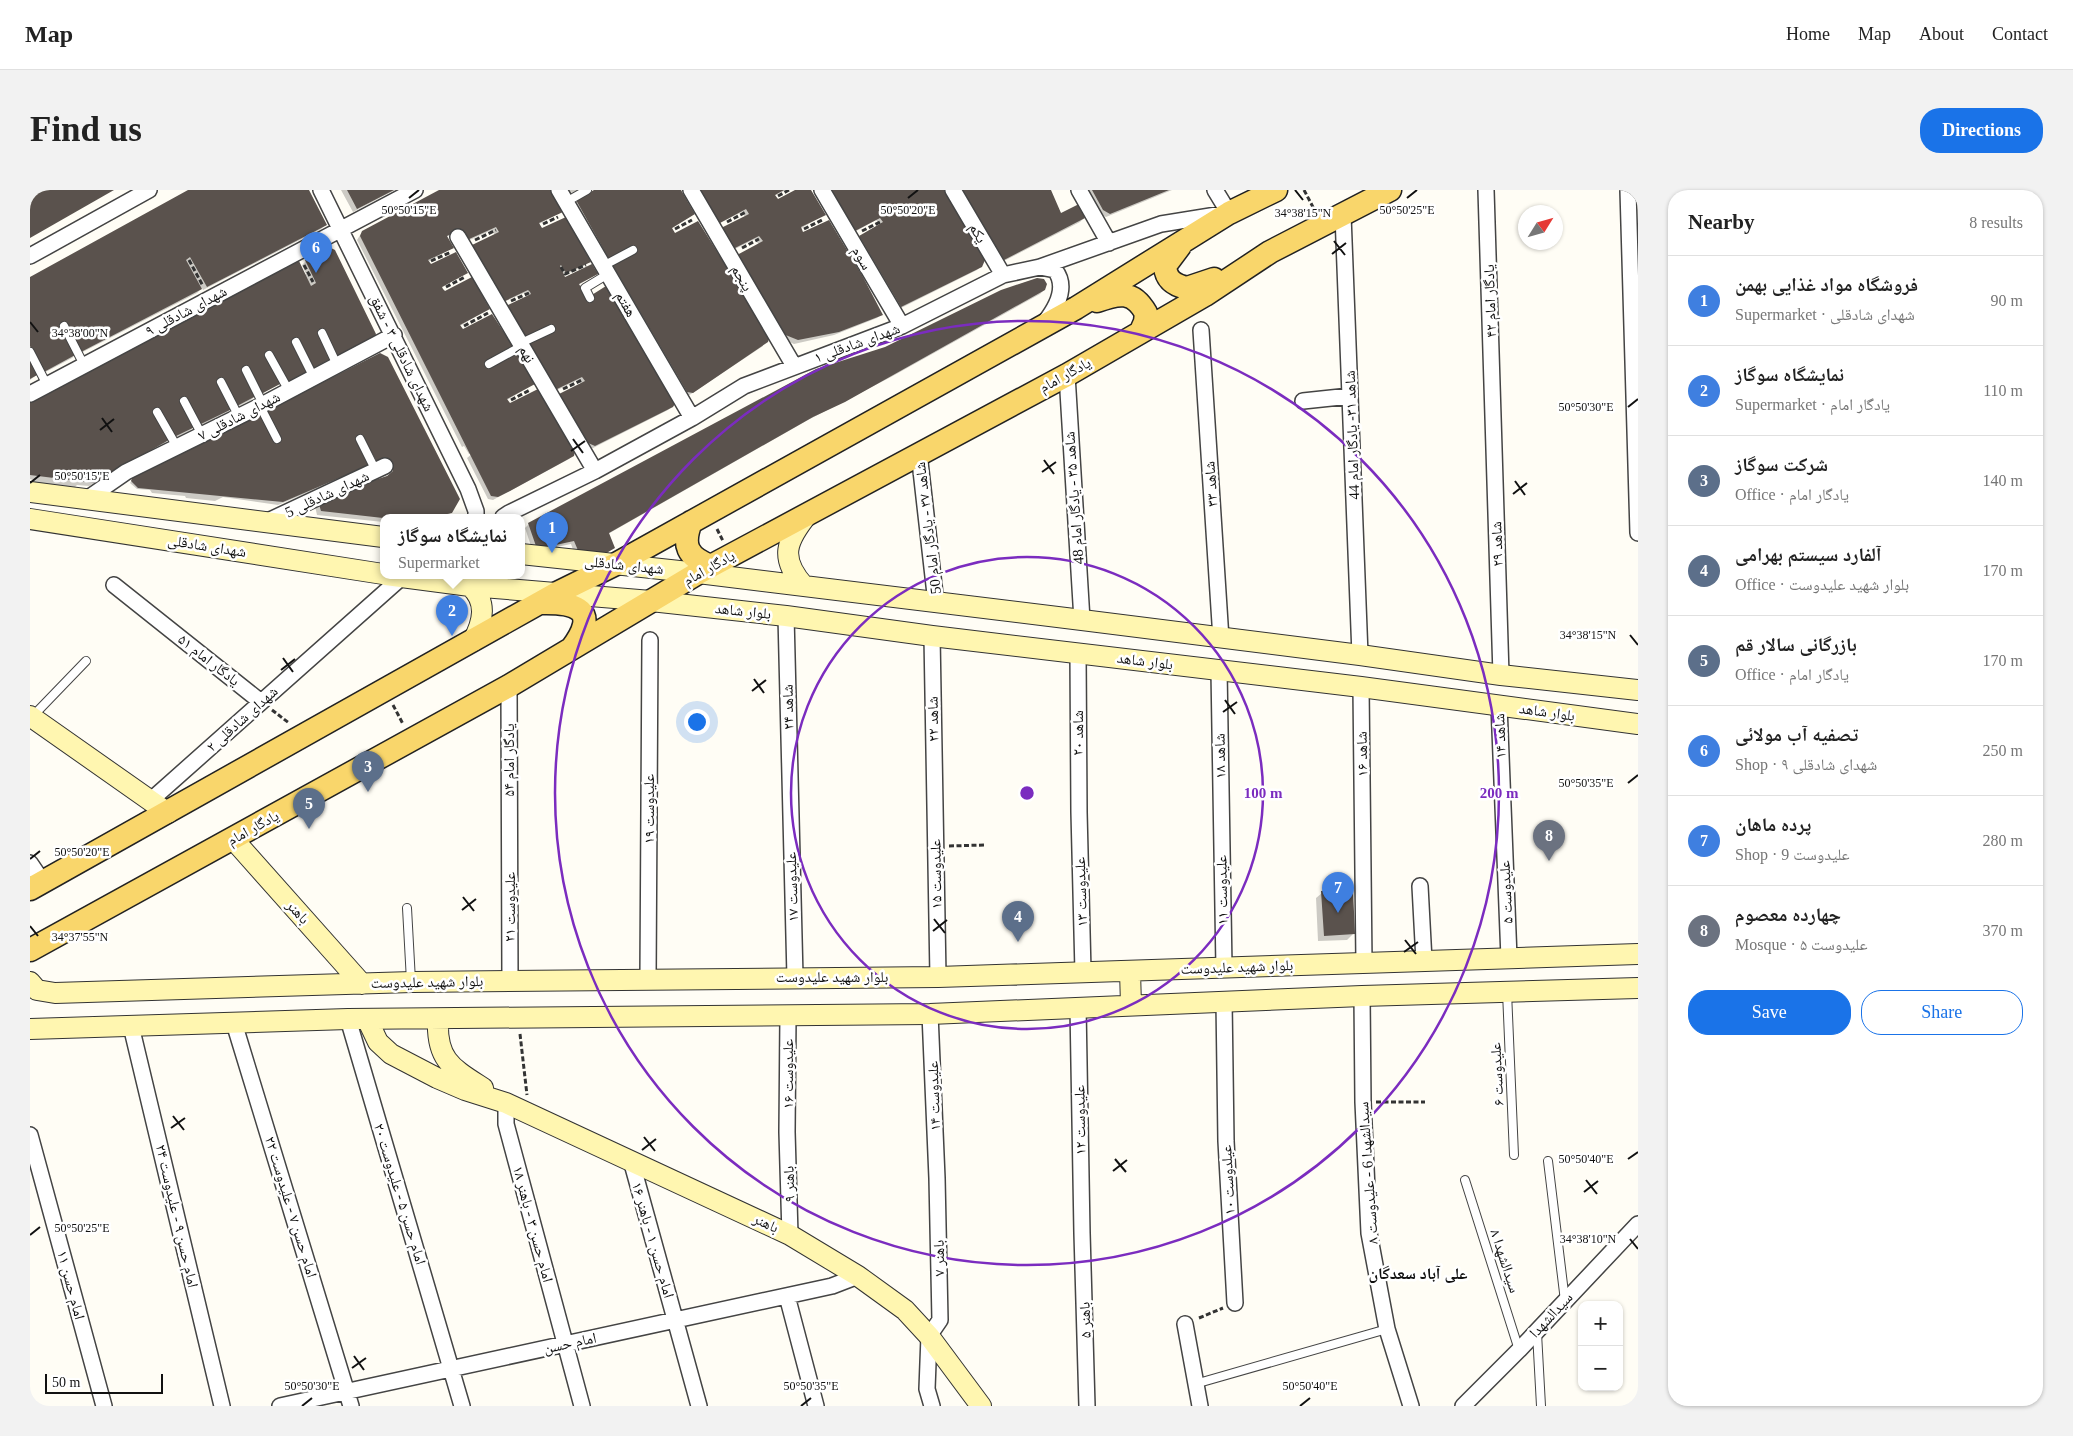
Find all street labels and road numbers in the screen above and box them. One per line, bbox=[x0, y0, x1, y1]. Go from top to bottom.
street label: یکم bbox=[964, 220, 990, 247]
street label: سوم bbox=[847, 244, 875, 274]
street label: پنجم bbox=[726, 262, 756, 295]
street label: یادگار امام ۴۲ bbox=[1481, 264, 1501, 338]
street label: شهدای شادقلی ۹ bbox=[143, 283, 231, 341]
street label: هفتم bbox=[611, 288, 640, 321]
street label: شهدای شادقلی ۳ - شفق bbox=[365, 292, 437, 415]
street label: شهدای شادقلی ۱ bbox=[812, 320, 903, 368]
street label: نهم bbox=[514, 342, 538, 367]
street label: یادگار امام bbox=[1037, 354, 1095, 397]
street label: شاهد ۳۱- یادگار امام 44 bbox=[1342, 370, 1364, 500]
street label: شهدای شادقلی ۷ bbox=[195, 388, 284, 445]
street label: شاهد ۳۵ - یادگار امام 48 bbox=[1061, 431, 1089, 565]
street label: شاهد ۳۷ - یادگار امام 50 bbox=[912, 461, 946, 595]
street label: شاهد ۳۳ bbox=[1201, 461, 1221, 507]
street label: شهدای شادقلی 5 bbox=[283, 468, 372, 522]
street label: شاهد ۲۹ bbox=[1488, 521, 1506, 567]
street label: شهدای شادقلی bbox=[166, 532, 248, 562]
street label: یادگار امام bbox=[681, 547, 739, 590]
street label: شهدای شادقلی bbox=[583, 553, 664, 579]
street label: بلوار شاهد bbox=[714, 600, 772, 623]
street label: یادگار امام ۵۱ bbox=[174, 631, 243, 691]
street label: بلوار شاهد bbox=[1116, 650, 1174, 673]
street label: شهدای شادقلی ۲ bbox=[203, 683, 282, 757]
street label: شاهد ۲۴ bbox=[780, 684, 796, 730]
street label: شاهد ۲۲ bbox=[925, 696, 941, 742]
street label: بلوار شاهد bbox=[1518, 700, 1576, 725]
street label: شاهد ۲۰ bbox=[1070, 710, 1086, 756]
street label: شاهد ۱۴ bbox=[1491, 713, 1509, 759]
street label: یادگار امام ۵۴ bbox=[501, 723, 519, 797]
street label: شاهد ۱۶ bbox=[1354, 731, 1370, 777]
street label: شاهد ۱۸ bbox=[1212, 733, 1228, 779]
street label: علیدوست ۱۹ bbox=[641, 774, 658, 844]
street label: یادگار امام bbox=[225, 807, 283, 850]
street label: علیدوست ۱۵ bbox=[927, 838, 946, 909]
street label: علیدوست ۱۷ bbox=[783, 851, 802, 922]
street label: علیدوست ۱۱ bbox=[1213, 854, 1232, 925]
street label: علیدوست ۱۳ bbox=[1072, 856, 1091, 927]
street label: علیدوست ۵ bbox=[1496, 859, 1517, 924]
street label: علیدوست ۲۱ bbox=[502, 872, 519, 942]
street label: باهنر bbox=[282, 896, 313, 928]
street label: بلوار شهید علیدوست bbox=[1180, 957, 1294, 978]
street label: بلوار شهید علیدوست bbox=[776, 969, 888, 986]
street label: بلوار شهید علیدوست bbox=[371, 973, 483, 992]
street label: علیدوست ۱۶ bbox=[780, 1039, 797, 1109]
street label: علیدوست ۶ bbox=[1487, 1041, 1508, 1106]
street label: علیدوست ۱۴ bbox=[925, 1060, 944, 1131]
street label: علیدوست ۱۲ bbox=[1071, 1084, 1090, 1155]
street label: سیدالشهدا 6 - علیدوست ۸ bbox=[1355, 1101, 1382, 1245]
street label: امام حسن ۵ - علیدوست ۲۰ bbox=[369, 1122, 429, 1267]
street label: امام حسن ۷ - علیدوست ۲۲ bbox=[260, 1135, 320, 1280]
street label: امام حسن ۹ - علیدوست ۲۴ bbox=[151, 1143, 201, 1290]
street label: عیلدوست ۱۰ bbox=[1218, 1144, 1239, 1215]
street label: امام حسن ۳ - باهنر ۱۸ bbox=[508, 1164, 556, 1284]
street label: باهنر ۹ bbox=[780, 1165, 799, 1203]
street label: امام حسن ۱ - باهنر ۱۶ bbox=[627, 1180, 677, 1300]
street label: باهنر bbox=[750, 1210, 781, 1237]
street label: سیدالشهدا ۸ bbox=[1486, 1227, 1523, 1295]
street label: باهنر ۷ bbox=[931, 1240, 948, 1276]
street label: امام حسن ۱۱ bbox=[52, 1249, 88, 1322]
street label: سیدالشهدا bbox=[1526, 1289, 1577, 1341]
street label: باهنر ۵ bbox=[1076, 1301, 1095, 1339]
street label: امام حسن bbox=[542, 1330, 598, 1358]

